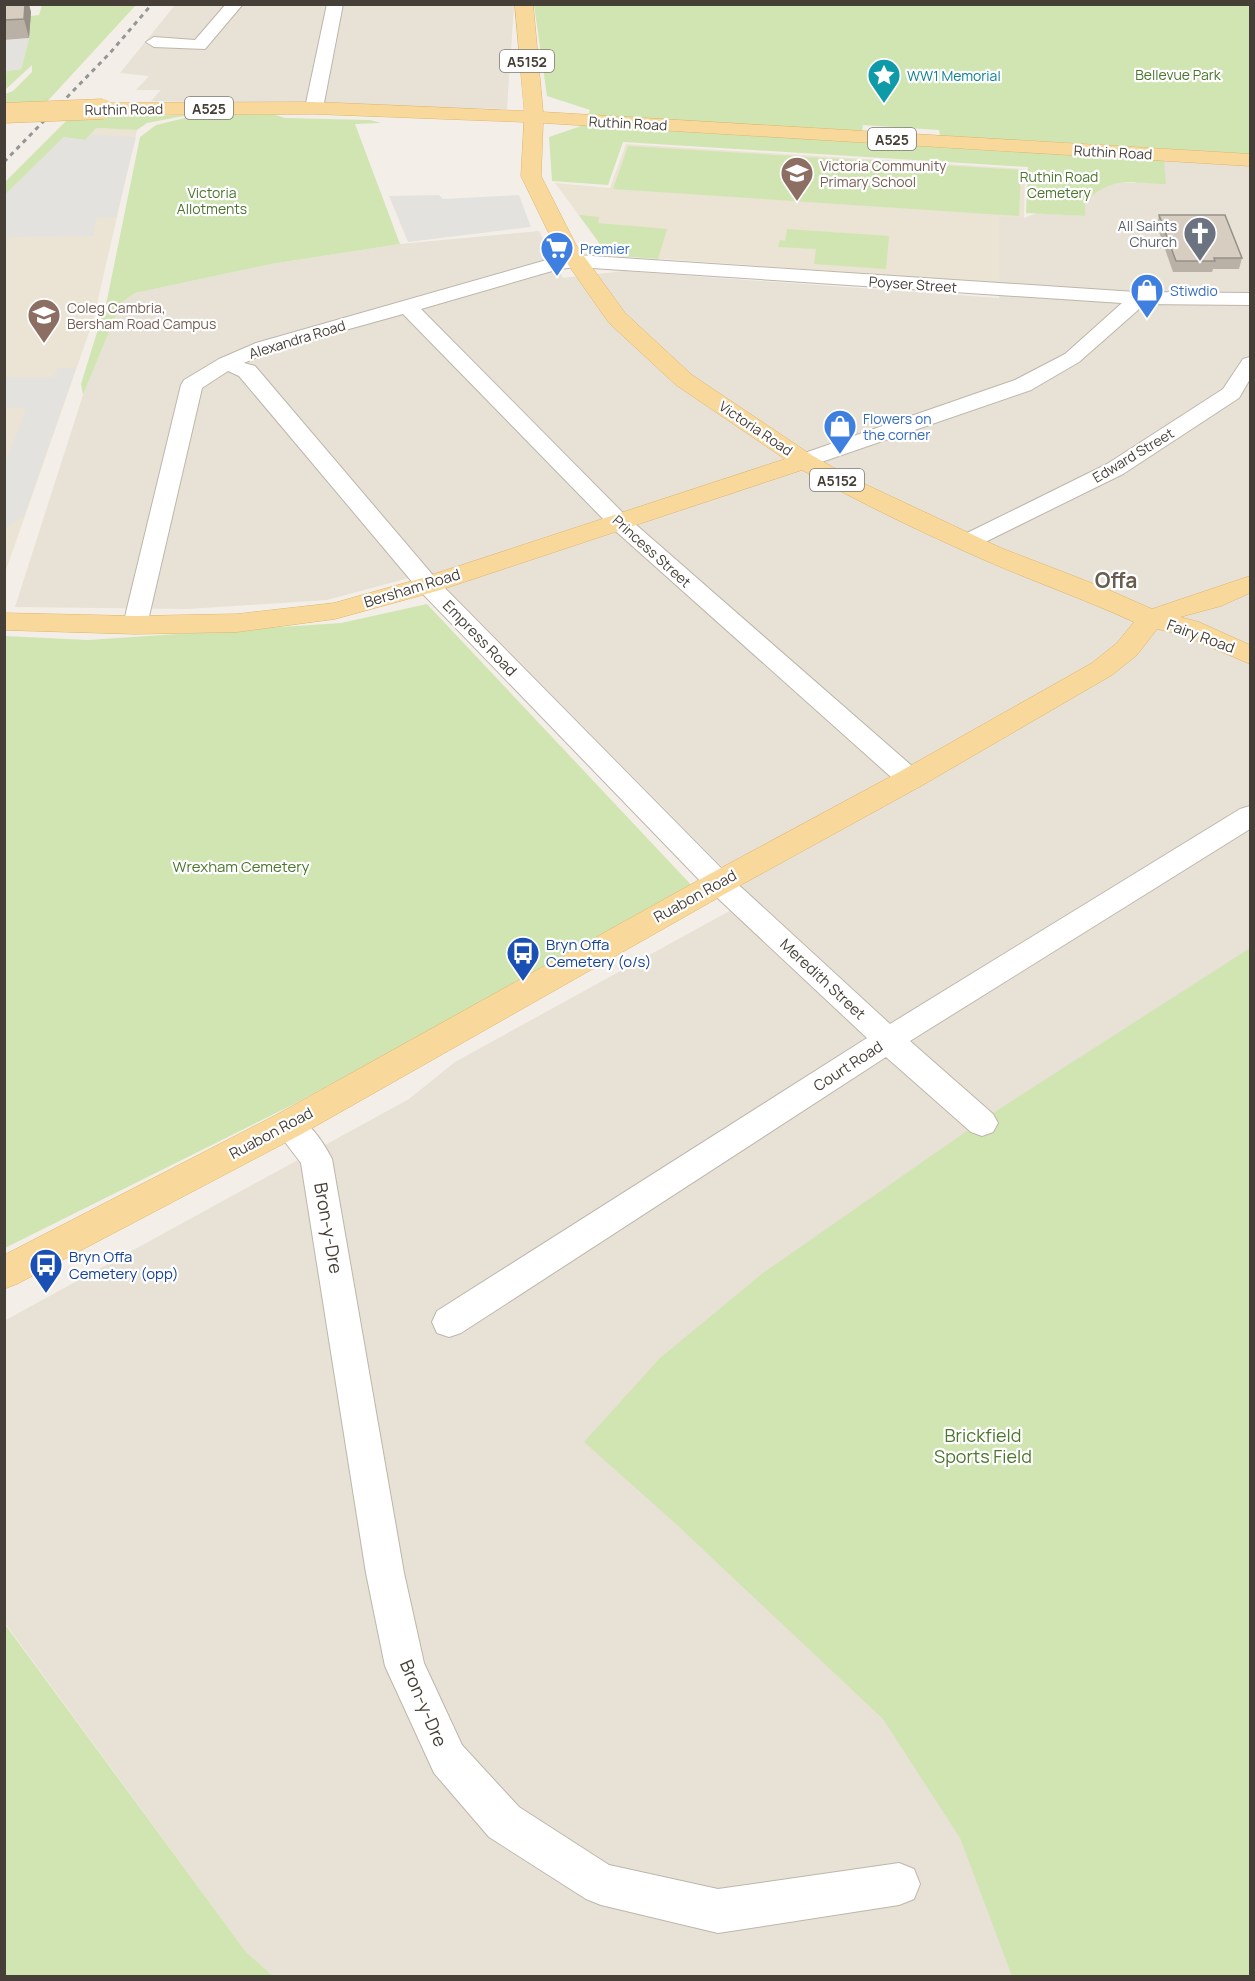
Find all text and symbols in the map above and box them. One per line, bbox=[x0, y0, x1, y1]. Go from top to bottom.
road number: A5152 bbox=[500, 50, 554, 72]
place icon: WW1 Memorial bbox=[866, 57, 902, 104]
park label: Bellevue Park bbox=[1135, 65, 1222, 84]
place label: WW1 Memorial bbox=[907, 66, 1001, 85]
road number: A525 bbox=[185, 97, 233, 119]
street label: Ruthin Road bbox=[85, 99, 163, 119]
street label: Ruthin Road bbox=[588, 111, 668, 135]
road number: A525 bbox=[868, 128, 916, 150]
street label: Ruthin Road bbox=[1073, 140, 1153, 164]
school or university icon: Victoria Community Primary School bbox=[779, 155, 815, 202]
place label: Victoria Community Primary School bbox=[820, 156, 947, 191]
park label: Ruthin Road Cemetery bbox=[1020, 167, 1098, 202]
park label: Victoria Allotments bbox=[177, 183, 247, 218]
church icon: All Saints Church bbox=[1182, 215, 1218, 262]
place label: All Saints Church bbox=[1118, 216, 1177, 251]
supermarket icon: Premier bbox=[539, 230, 575, 277]
place label: Premier bbox=[580, 239, 630, 258]
street label: Poyser Street bbox=[868, 271, 958, 297]
shop icon: Stiwdio bbox=[1129, 272, 1165, 319]
place label: Stiwdio bbox=[1170, 281, 1218, 300]
school or university icon: Coleg Cambria, Bersham Road Campus bbox=[26, 297, 62, 344]
place label: Coleg Cambria, Bersham Road Campus bbox=[67, 298, 216, 333]
street label: Alexandra Road bbox=[246, 315, 348, 363]
street label: Victoria Road bbox=[716, 396, 796, 460]
shop icon: Flowers on the corner bbox=[822, 408, 858, 455]
place label: Flowers on the corner bbox=[863, 409, 931, 444]
street label: Edward Street bbox=[1089, 423, 1177, 487]
road number: A5152 bbox=[810, 469, 864, 491]
street label: Princess Street bbox=[609, 511, 696, 592]
street label: Bersham Road bbox=[361, 563, 463, 613]
district label: Offa bbox=[1095, 566, 1137, 594]
street label: Empress Road bbox=[438, 595, 522, 681]
street label: Fairy Road bbox=[1164, 614, 1238, 658]
park label: Wrexham Cemetery bbox=[172, 856, 310, 877]
street label: Ruabon Road bbox=[650, 865, 740, 927]
place label: Bryn Offa Cemetery (o/s) bbox=[546, 934, 651, 972]
street label: Meredith Street bbox=[776, 934, 870, 1024]
bus stop icon: Bryn Offa Cemetery (o/s) bbox=[505, 935, 541, 982]
street label: Court Road bbox=[809, 1036, 887, 1096]
street label: Ruabon Road bbox=[225, 1102, 317, 1164]
street label: Bron-y-Dre bbox=[309, 1181, 349, 1275]
place label: Bryn Offa Cemetery (opp) bbox=[69, 1246, 179, 1284]
bus stop icon: Bryn Offa Cemetery (opp) bbox=[28, 1247, 64, 1294]
park label: Brickfield Sports Field bbox=[934, 1423, 1032, 1468]
street label: Bron-y-Dre bbox=[395, 1656, 453, 1750]

